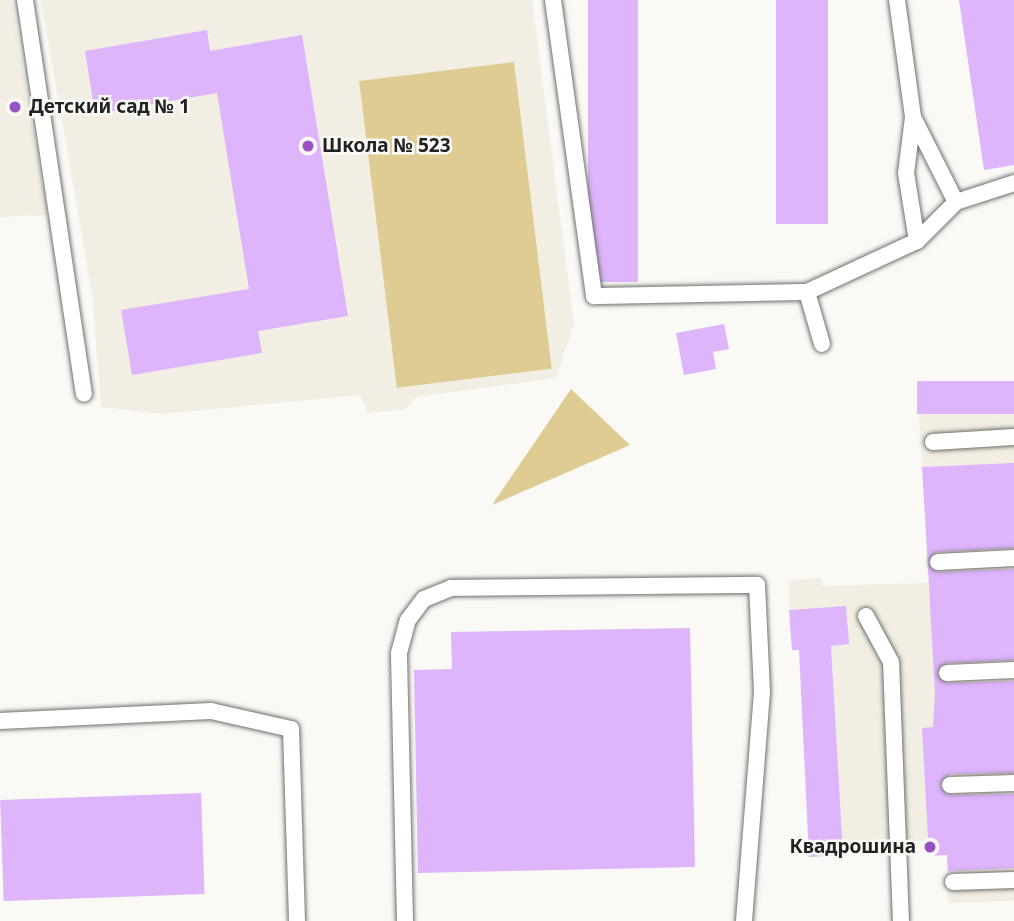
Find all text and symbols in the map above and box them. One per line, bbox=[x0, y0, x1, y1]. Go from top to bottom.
place label: Детский сад № 1 bbox=[29, 96, 190, 118]
marker: Детский сад № 1 bbox=[7, 99, 23, 115]
place label: Школа № 523 bbox=[322, 135, 451, 157]
marker: Школа № 523 bbox=[300, 138, 316, 154]
place label: Квадрошина bbox=[790, 836, 916, 858]
marker: Квадрошина bbox=[922, 839, 938, 855]

